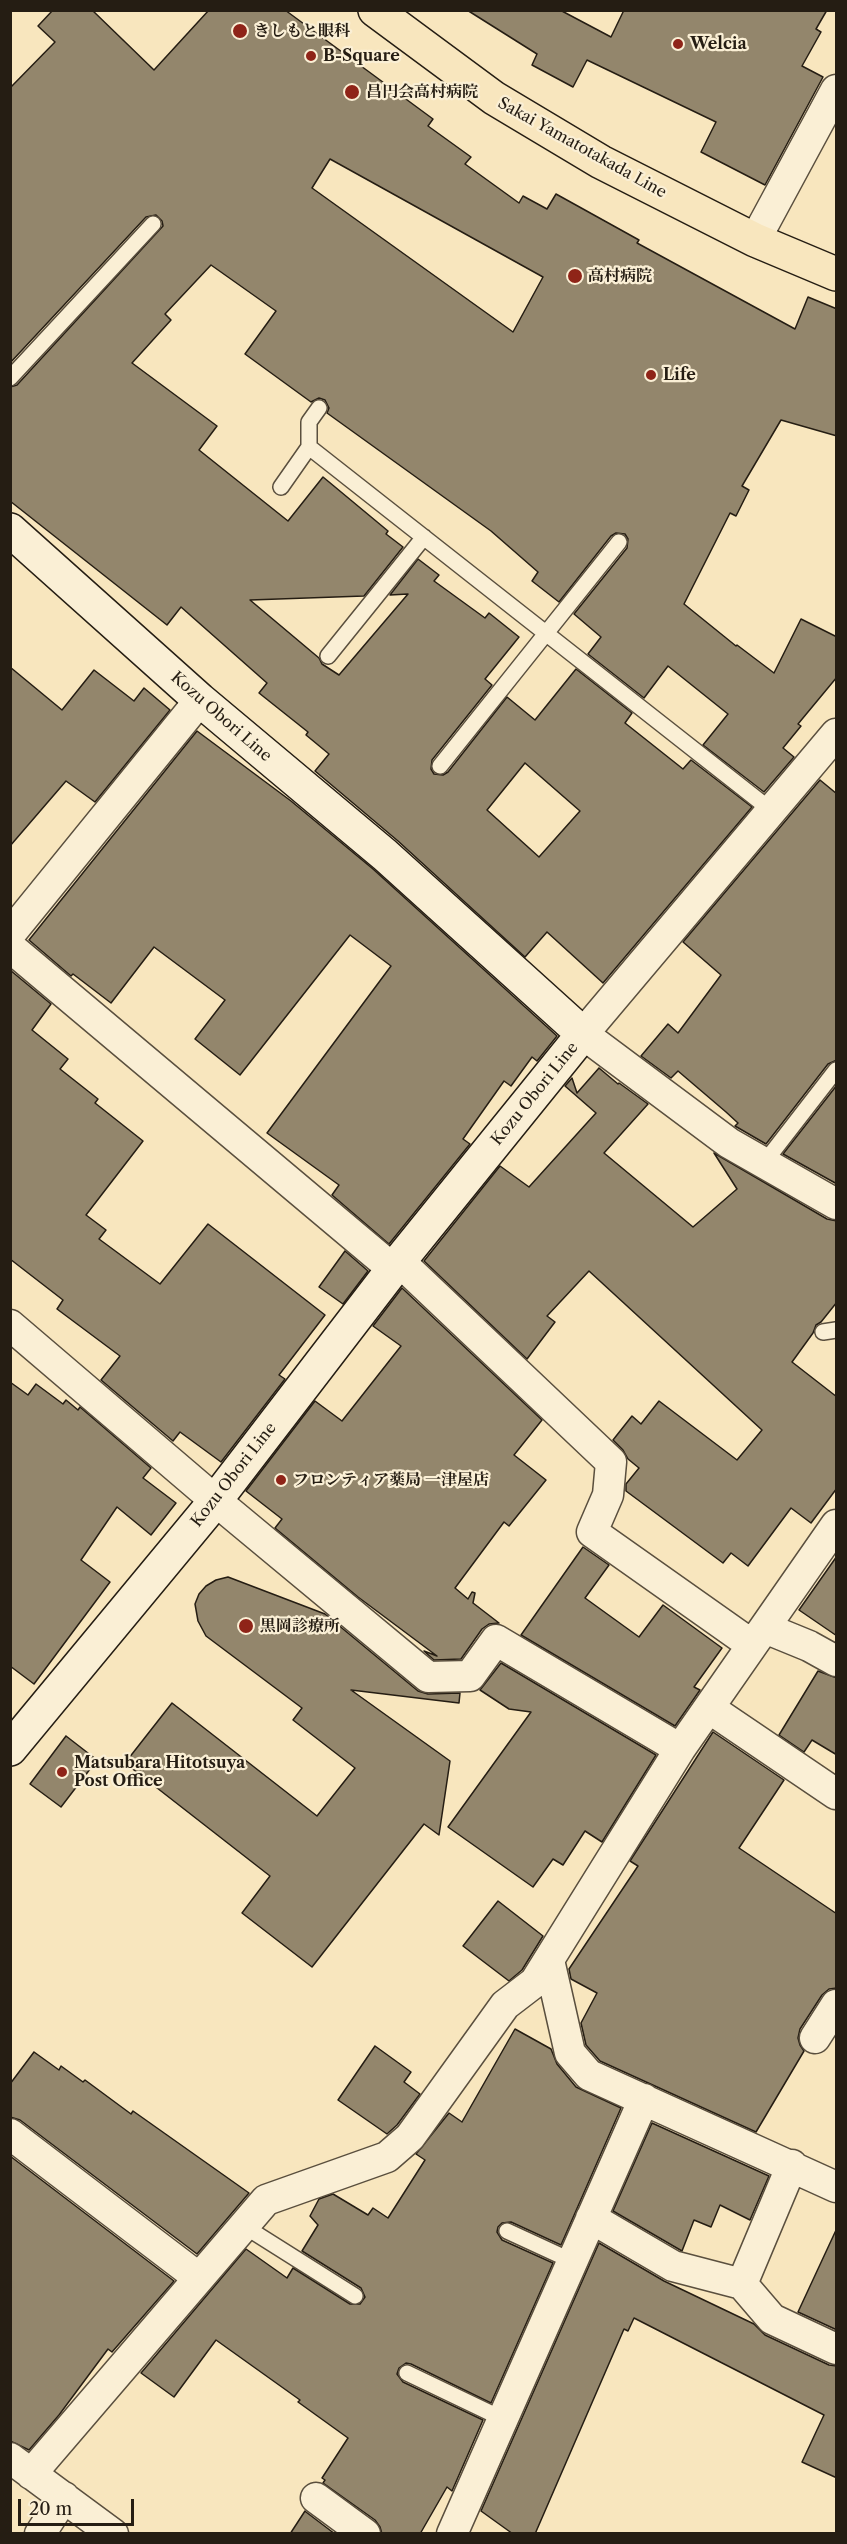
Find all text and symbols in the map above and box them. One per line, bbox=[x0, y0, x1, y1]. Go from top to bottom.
place label: きしもと眼科 bbox=[254, 21, 350, 41]
marker: きしもと眼科 bbox=[231, 22, 249, 40]
place label: Welcia bbox=[690, 34, 747, 54]
marker: Welcia bbox=[671, 37, 685, 51]
place label: B-Square bbox=[323, 46, 400, 66]
marker: B-Square bbox=[304, 49, 318, 63]
place label: 昌円会高村病院 bbox=[366, 82, 478, 102]
marker: 昌円会高村病院 bbox=[343, 83, 361, 101]
street label: Sakai Yamatotakada Line bbox=[494, 94, 670, 202]
place label: 高村病院 bbox=[588, 266, 652, 286]
marker: 高村病院 bbox=[566, 267, 584, 285]
place label: Life bbox=[663, 365, 696, 385]
marker: Life bbox=[644, 368, 658, 382]
street label: Kozu Obori Line bbox=[167, 668, 275, 766]
street label: Kozu Obori Line bbox=[488, 1039, 582, 1149]
street label: Kozu Obori Line bbox=[187, 1419, 281, 1531]
place label: フロンティア薬局 一津屋店 bbox=[293, 1470, 489, 1490]
marker: フロンティア薬局 一津屋店 bbox=[274, 1473, 288, 1487]
place label: 黒岡診療所 bbox=[260, 1616, 340, 1636]
marker: 黒岡診療所 bbox=[237, 1617, 255, 1635]
place label: Matsubara Hitotsuya Post Office bbox=[74, 1753, 245, 1791]
marker: Matsubara Hitotsuya Post Office bbox=[55, 1765, 69, 1779]
scale bar bbox=[21, 2487, 136, 2525]
text: 20 m bbox=[29, 2498, 72, 2520]

